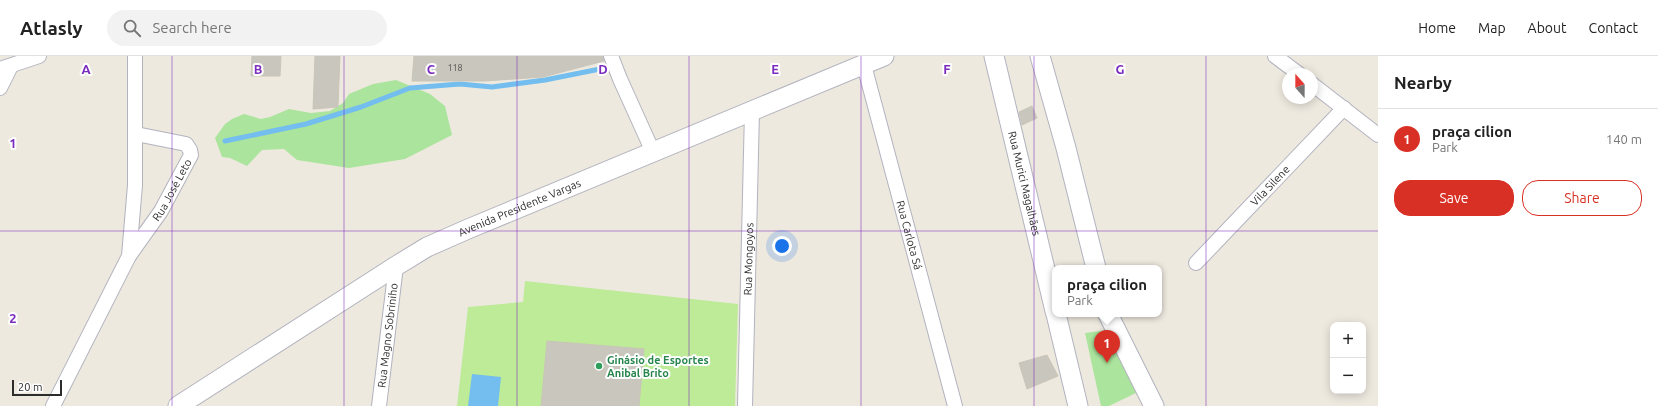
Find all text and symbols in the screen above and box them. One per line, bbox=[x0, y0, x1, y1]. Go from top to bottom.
search box bbox=[107, 10, 387, 46]
text: Atlasly bbox=[20, 17, 83, 39]
icon: search bbox=[121, 17, 143, 39]
text: Search here bbox=[153, 19, 232, 36]
text: Home bbox=[1418, 20, 1456, 36]
text: Map bbox=[1478, 20, 1506, 36]
text: About bbox=[1528, 20, 1567, 36]
text: Contact bbox=[1589, 20, 1638, 36]
text: A bbox=[81, 62, 91, 76]
text: B bbox=[254, 62, 263, 76]
text: C bbox=[427, 62, 436, 76]
text: D bbox=[598, 62, 608, 76]
text: E bbox=[771, 62, 779, 76]
text: F bbox=[943, 62, 951, 76]
text: G bbox=[1116, 62, 1125, 76]
house number: 118 bbox=[447, 63, 463, 73]
north arrow bbox=[1282, 68, 1318, 104]
text: Nearby bbox=[1394, 73, 1452, 92]
text: praça cilion bbox=[1432, 123, 1512, 140]
street label: Rua Murici Magalhães bbox=[1006, 130, 1043, 237]
text: 1 bbox=[1403, 132, 1411, 146]
text: 140 m bbox=[1606, 132, 1642, 146]
text: 1 bbox=[9, 136, 17, 150]
text: Park bbox=[1432, 140, 1458, 154]
street label: Rua José Leto bbox=[150, 157, 194, 223]
street label: Vila Silene bbox=[1248, 163, 1292, 208]
street label: Avenida Presidente Vargas bbox=[456, 177, 583, 238]
button: Save bbox=[1394, 180, 1514, 216]
button: Share bbox=[1522, 180, 1642, 216]
street label: Rua Carlota Sá bbox=[894, 199, 924, 271]
street label: Rua Mongoyos bbox=[742, 222, 755, 296]
your location bbox=[772, 236, 792, 256]
popup bbox=[1052, 265, 1162, 317]
text: praça cilion bbox=[1067, 276, 1147, 293]
street label: Rua Magno Sobriniho bbox=[375, 283, 400, 389]
text: Park bbox=[1067, 293, 1093, 307]
text: 2 bbox=[9, 311, 17, 325]
map controls bbox=[1330, 322, 1366, 394]
button: + bbox=[1330, 322, 1366, 358]
pin: 1 bbox=[1094, 330, 1120, 363]
place label: Ginásio de Esportes Anibal Brito bbox=[607, 354, 709, 379]
button: − bbox=[1330, 358, 1366, 394]
marker: Ginásio de Esportes Anibal Brito bbox=[594, 361, 604, 371]
scale bar bbox=[12, 378, 62, 397]
text: 20 m bbox=[18, 381, 42, 393]

